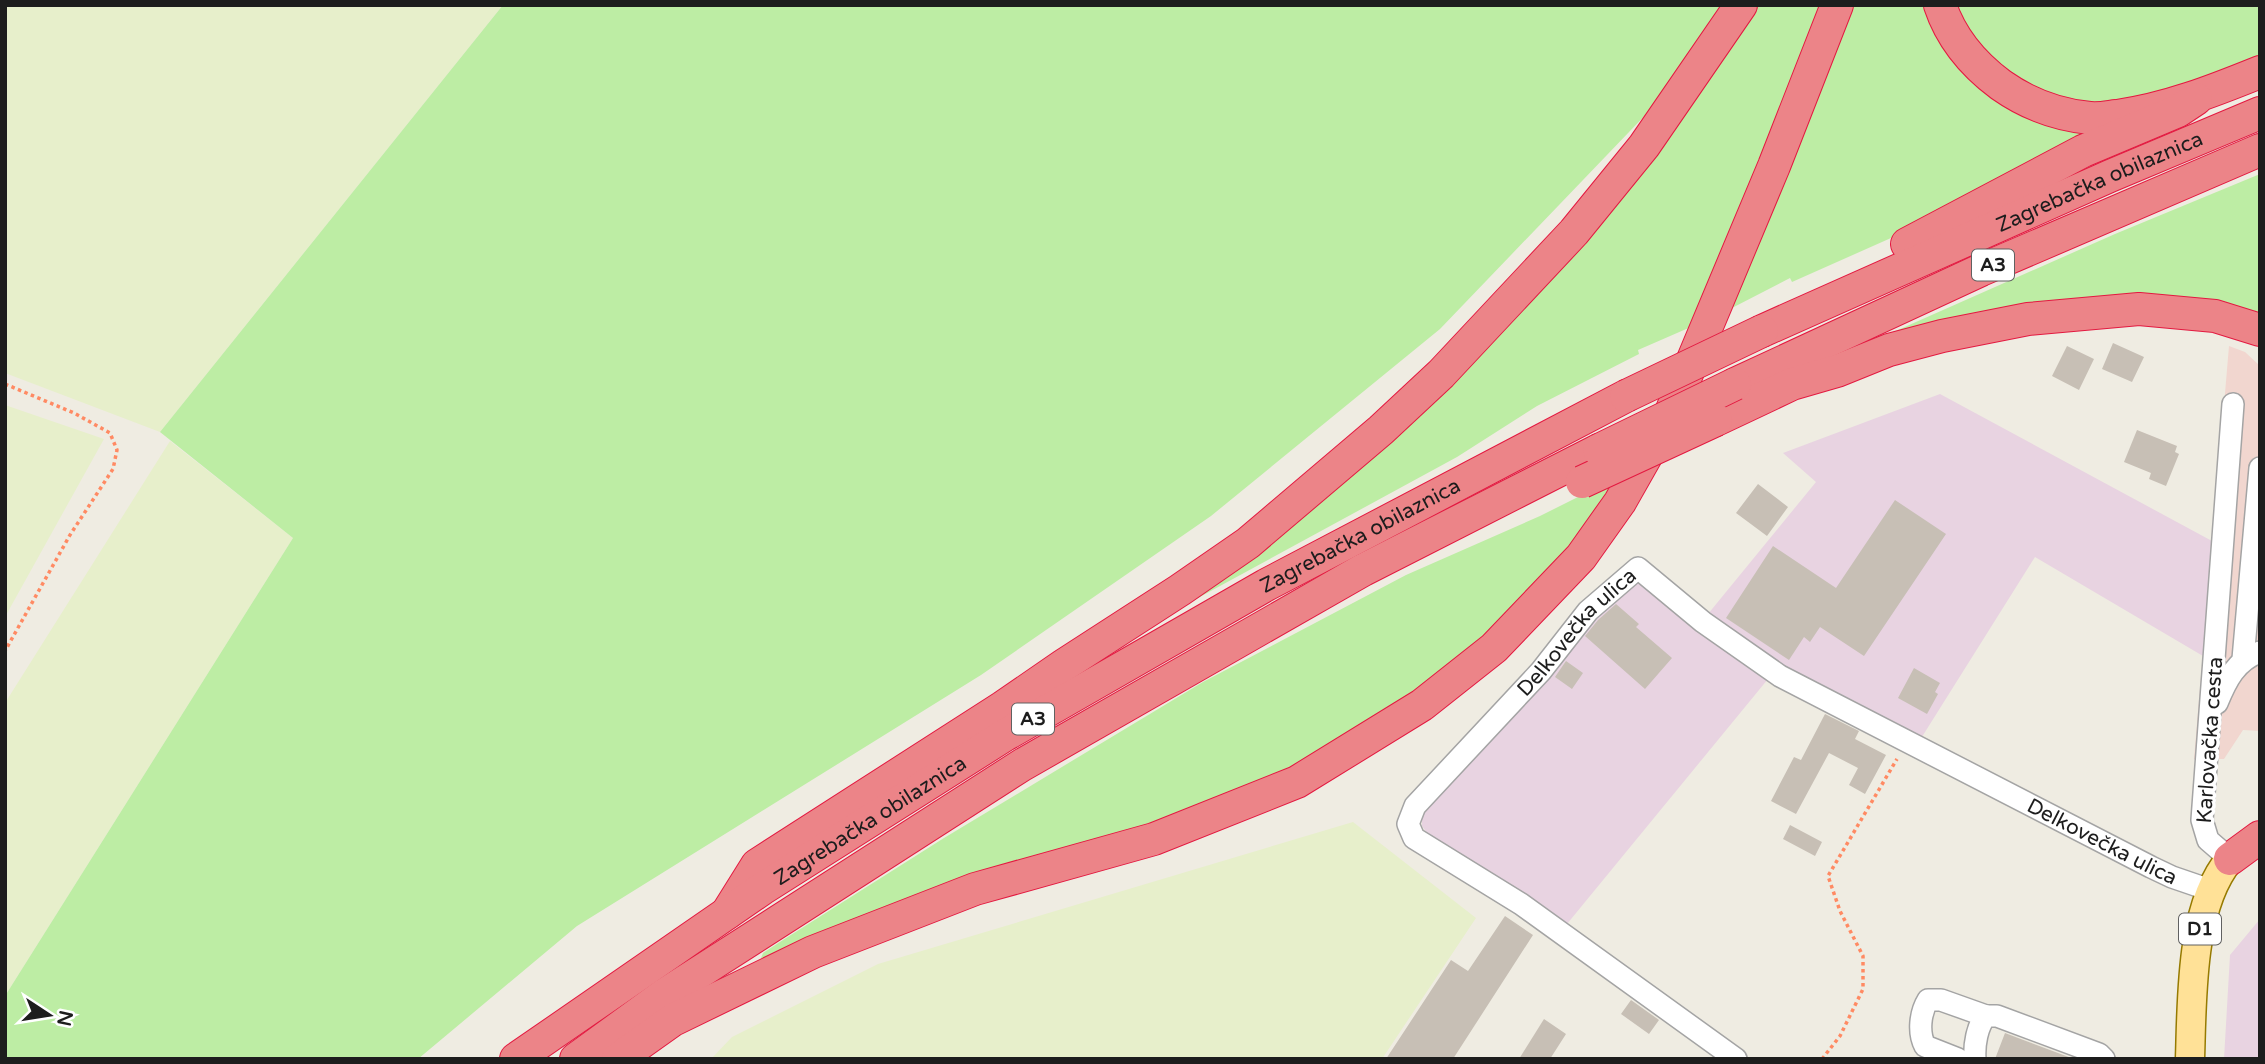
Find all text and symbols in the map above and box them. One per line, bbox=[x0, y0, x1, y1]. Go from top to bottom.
street label: Zagrebačka obilaznica bbox=[1992, 126, 2207, 238]
road number: A3 bbox=[1972, 249, 2014, 280]
street label: Zagrebačka obilaznica bbox=[1256, 473, 1465, 598]
street label: Delkovečka ulica bbox=[1512, 563, 1641, 701]
street label: Karlovačka cesta bbox=[2192, 656, 2228, 824]
road number: A3 bbox=[1012, 704, 1054, 734]
street label: Zagrebačka obilaznica bbox=[769, 750, 971, 891]
street label: Delkovečka ulica bbox=[2023, 793, 2181, 890]
road number: D1 bbox=[2179, 914, 2221, 945]
north arrow bbox=[14, 980, 84, 1050]
text: N bbox=[52, 1009, 77, 1028]

